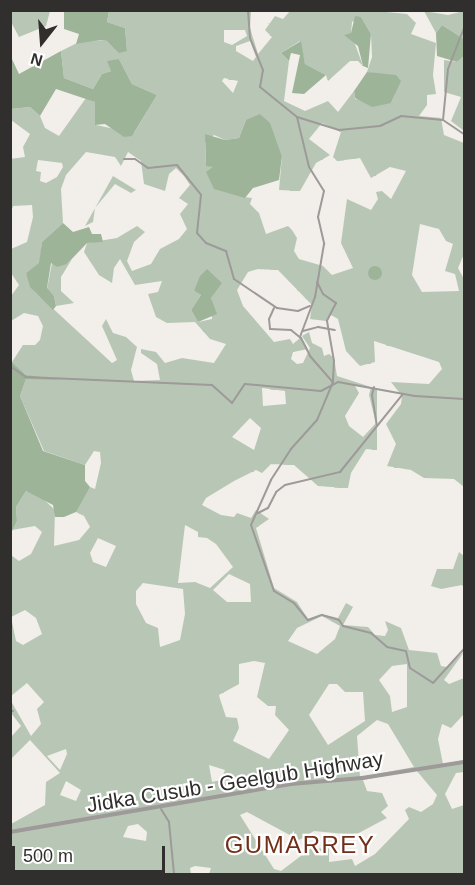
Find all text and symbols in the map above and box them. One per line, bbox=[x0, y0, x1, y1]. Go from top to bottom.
north arrow bbox=[12, 12, 72, 72]
text: N bbox=[29, 50, 45, 70]
street label: Jidka Cusub - Geelgub Highway bbox=[85, 746, 385, 818]
district label: GUMARREY bbox=[225, 831, 375, 859]
scale bar bbox=[15, 834, 168, 872]
text: 500 m bbox=[23, 846, 73, 866]

